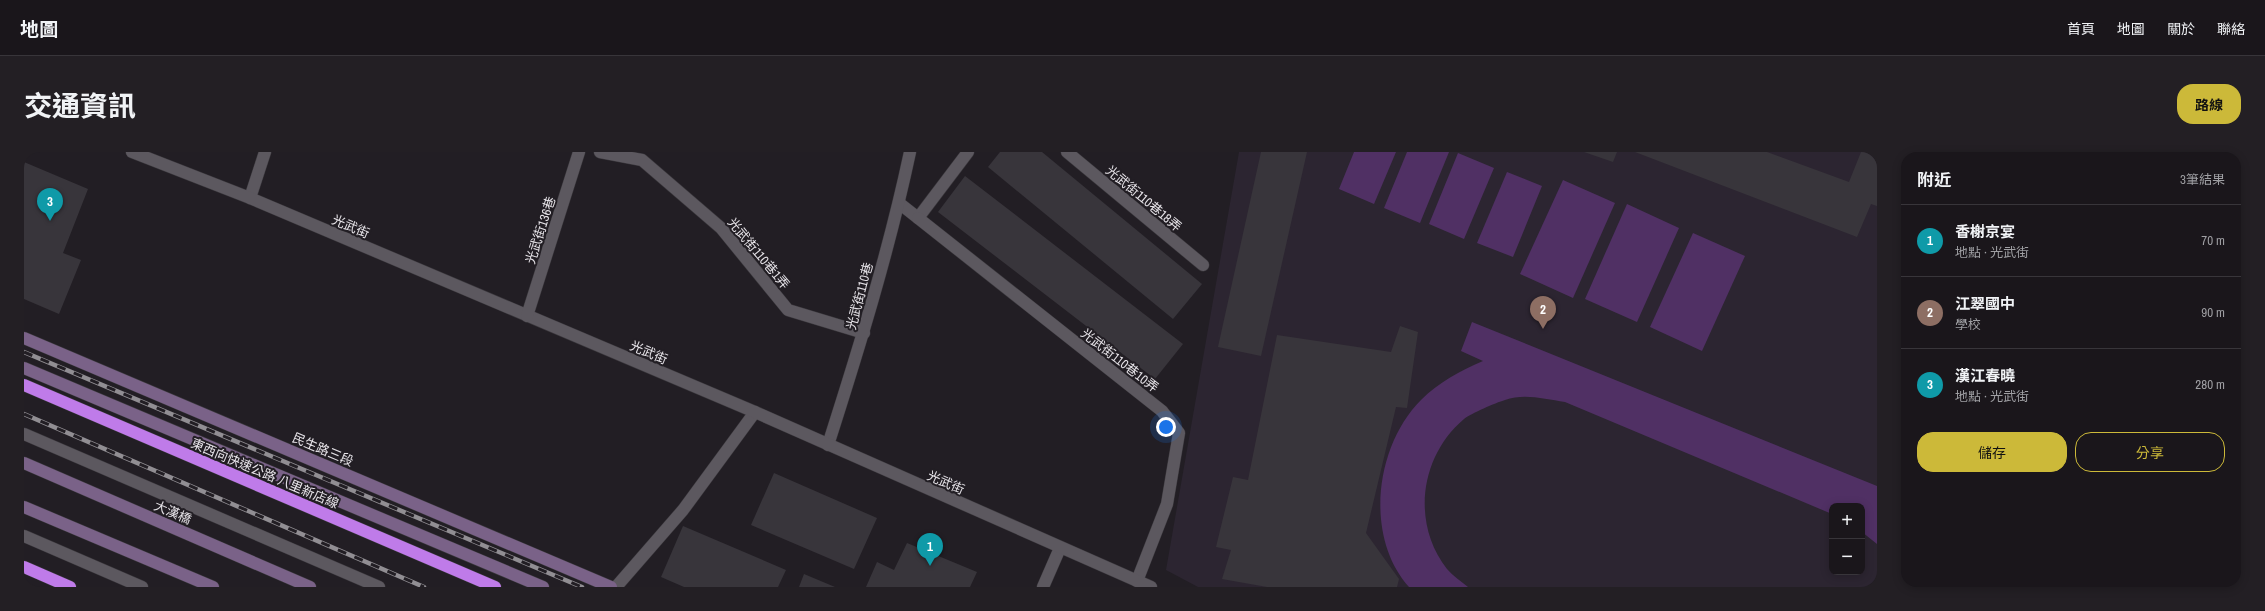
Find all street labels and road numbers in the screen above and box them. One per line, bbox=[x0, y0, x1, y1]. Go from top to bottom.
street label: 光武街110巷18弄 bbox=[1102, 162, 1185, 235]
street label: 光武街136巷 bbox=[522, 194, 559, 266]
street label: 光武街 bbox=[330, 211, 372, 242]
street label: 光武街110巷1弄 bbox=[724, 214, 793, 292]
street label: 光武街110巷 bbox=[842, 261, 877, 332]
street label: 光武街110巷10弄 bbox=[1077, 325, 1162, 396]
street label: 光武街 bbox=[628, 337, 670, 368]
street label: 民生路三段 bbox=[290, 429, 356, 470]
street label: 東西向快速公路 八里新店線 bbox=[188, 435, 341, 512]
street label: 光武街 bbox=[925, 467, 967, 498]
street label: 大漢橋 bbox=[152, 497, 194, 528]

